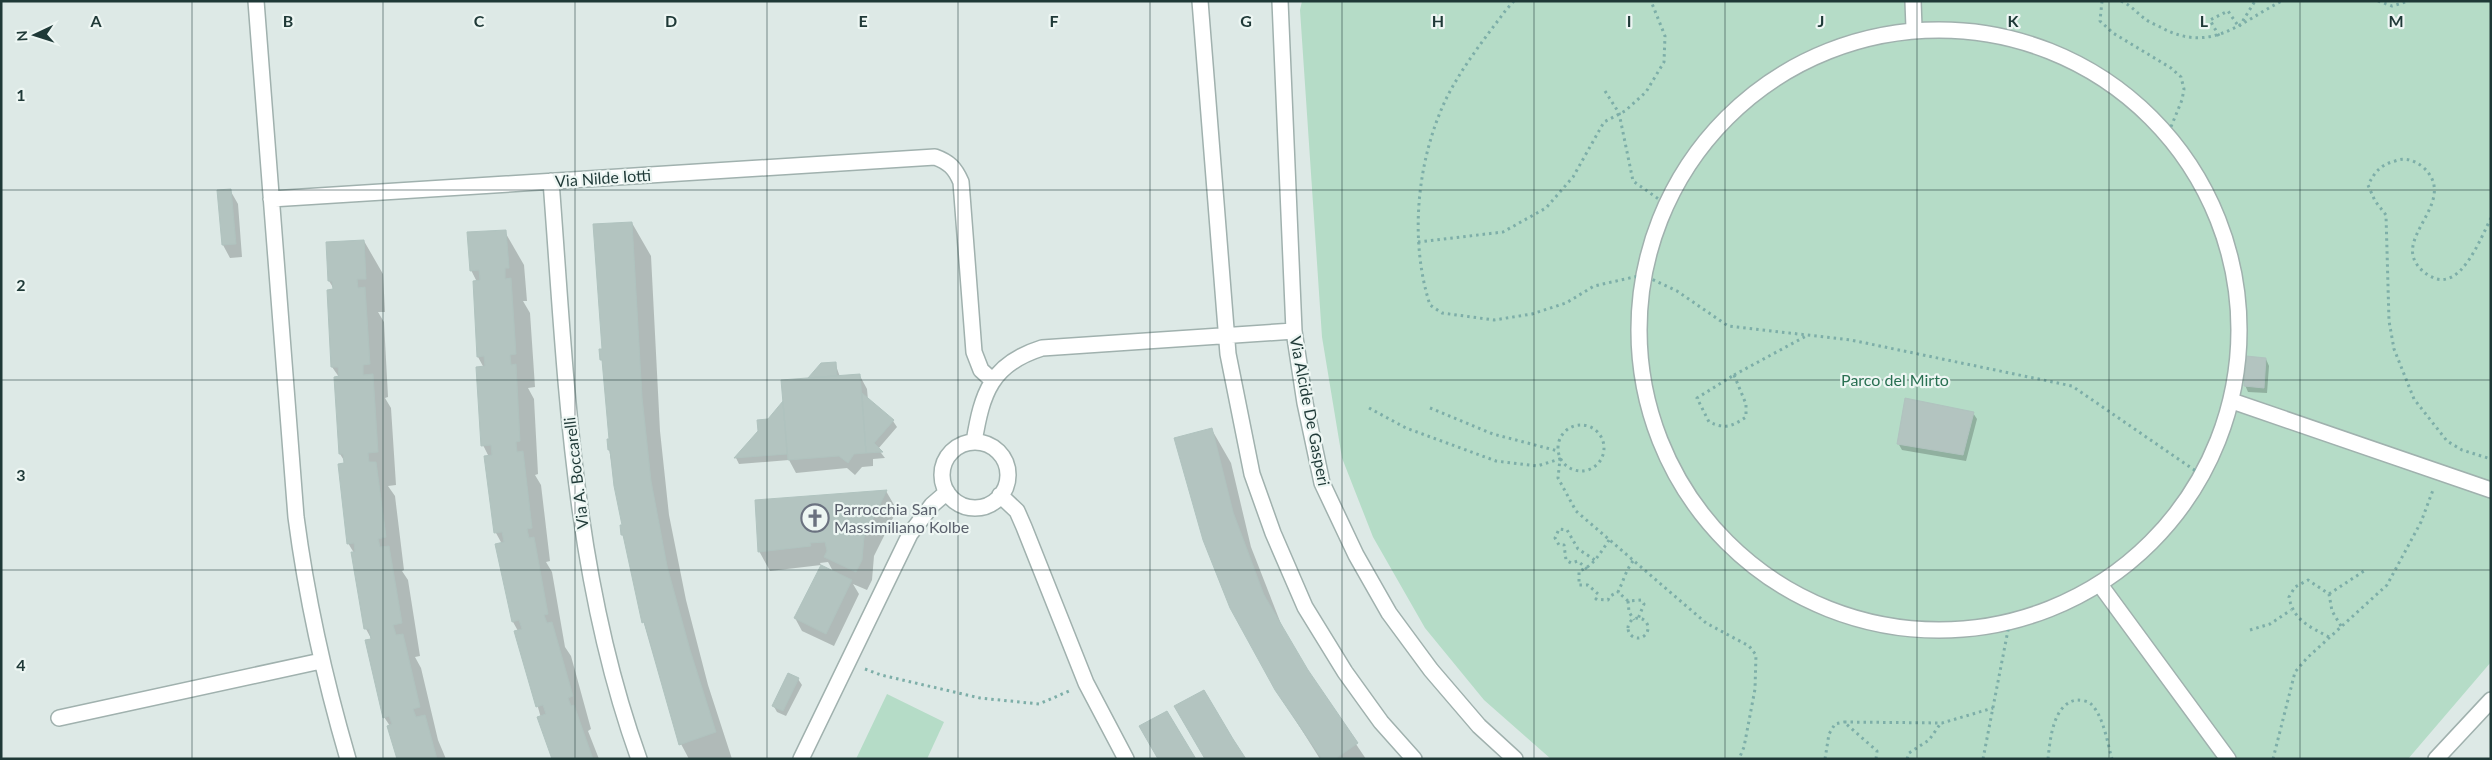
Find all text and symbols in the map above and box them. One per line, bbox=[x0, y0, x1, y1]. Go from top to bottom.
north arrow bbox=[10, 10, 60, 60]
text: A bbox=[89, 11, 102, 30]
text: B bbox=[283, 11, 293, 30]
text: C bbox=[474, 11, 485, 30]
text: D bbox=[665, 11, 677, 30]
text: E bbox=[858, 11, 868, 30]
text: F bbox=[1049, 11, 1059, 30]
text: G bbox=[1240, 11, 1252, 30]
text: H bbox=[1432, 11, 1444, 30]
text: I bbox=[1627, 11, 1631, 30]
text: J bbox=[1818, 11, 1824, 30]
text: K bbox=[2008, 11, 2020, 30]
text: L bbox=[2200, 11, 2209, 30]
text: M bbox=[2388, 11, 2404, 30]
text: N bbox=[13, 30, 30, 42]
text: 1 bbox=[16, 85, 26, 104]
street label: Via Nilde Iotti bbox=[554, 165, 652, 190]
text: 2 bbox=[16, 275, 26, 294]
street label: Via Alcide De Gasperi bbox=[1287, 335, 1334, 487]
park label: Parco del Mirto bbox=[1841, 370, 1949, 389]
street label: Via A. Boccarelli bbox=[559, 416, 592, 530]
text: 3 bbox=[16, 465, 26, 484]
place label: Parrocchia San Massimiliano Kolbe bbox=[834, 499, 969, 536]
church icon: Parrocchia San Massimiliano Kolbe bbox=[800, 503, 830, 533]
text: 4 bbox=[16, 655, 26, 674]

